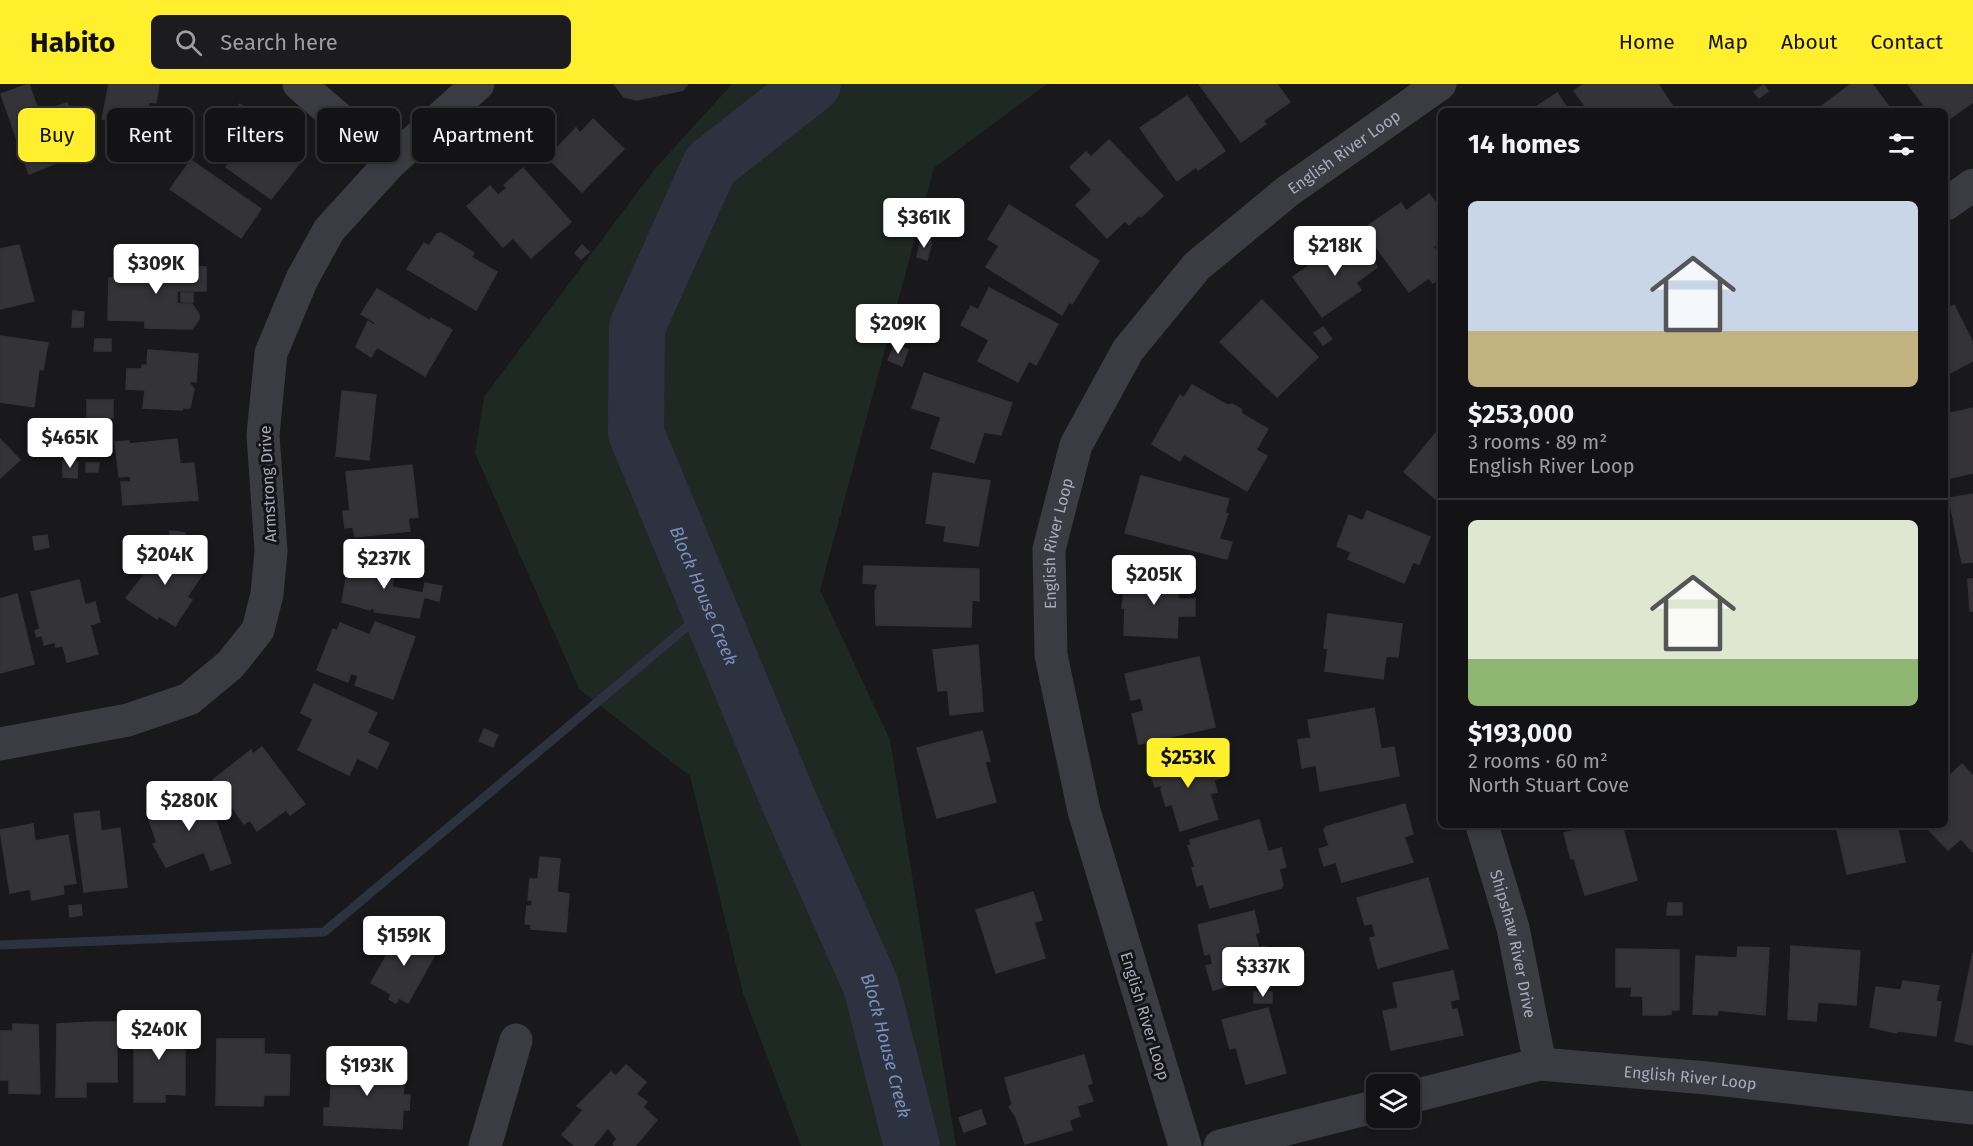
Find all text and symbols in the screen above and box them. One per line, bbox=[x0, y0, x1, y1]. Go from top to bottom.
search box bbox=[151, 15, 571, 69]
text: Habito bbox=[30, 26, 115, 59]
icon: search bbox=[172, 26, 205, 59]
text: Search here bbox=[220, 29, 338, 56]
text: Home bbox=[1619, 29, 1675, 55]
text: Map bbox=[1708, 29, 1748, 55]
text: About bbox=[1781, 29, 1838, 55]
text: Contact bbox=[1871, 29, 1943, 55]
street label: English River Loop bbox=[1284, 106, 1404, 198]
chip: Buy bbox=[18, 108, 95, 162]
chip: Rent bbox=[107, 108, 193, 162]
chip: Filters bbox=[205, 108, 305, 162]
chip: New bbox=[317, 108, 400, 162]
chip: Apartment bbox=[412, 108, 555, 162]
icon: filters bbox=[1885, 128, 1918, 161]
text: 14 homes bbox=[1468, 129, 1580, 160]
pin: $361K bbox=[882, 198, 966, 249]
text: $361K bbox=[897, 205, 951, 229]
pin: $218K bbox=[1293, 226, 1377, 277]
text: $218K bbox=[1308, 233, 1362, 257]
icon: home bbox=[1639, 240, 1747, 348]
pin: $309K bbox=[114, 244, 198, 295]
text: $309K bbox=[128, 251, 184, 275]
pin: $209K bbox=[856, 304, 940, 355]
text: $209K bbox=[870, 311, 926, 335]
text: $253,000 bbox=[1468, 399, 1574, 430]
pin: $465K bbox=[28, 418, 112, 469]
text: $465K bbox=[42, 425, 98, 449]
street label: Armstrong Drive bbox=[255, 425, 281, 543]
text: 3 rooms · 89 m² bbox=[1468, 430, 1607, 454]
text: English River Loop bbox=[1468, 454, 1635, 478]
street label: English River Loop bbox=[1039, 476, 1077, 609]
water label: Block House Creek bbox=[665, 523, 742, 669]
pin: $204K bbox=[123, 535, 207, 586]
pin: $237K bbox=[342, 539, 426, 590]
text: $204K bbox=[137, 542, 193, 566]
text: $237K bbox=[357, 546, 411, 570]
pin: $205K bbox=[1112, 555, 1196, 606]
icon: home bbox=[1639, 559, 1747, 667]
text: $205K bbox=[1126, 562, 1182, 586]
text: $193,000 bbox=[1468, 718, 1572, 749]
pin: $253K bbox=[1146, 738, 1230, 789]
text: $253K bbox=[1161, 745, 1215, 769]
text: 2 rooms · 60 m² bbox=[1468, 749, 1608, 773]
text: North Stuart Cove bbox=[1468, 773, 1629, 797]
pin: $280K bbox=[147, 781, 231, 832]
text: $280K bbox=[160, 788, 218, 812]
street label: Shipshaw River Drive bbox=[1486, 867, 1540, 1020]
pin: $159K bbox=[362, 916, 446, 967]
text: $159K bbox=[377, 923, 431, 947]
pin: $337K bbox=[1221, 947, 1305, 998]
street label: English River Loop bbox=[1116, 949, 1174, 1083]
text: $337K bbox=[1236, 954, 1290, 978]
water label: Block House Creek bbox=[856, 970, 915, 1121]
pin: $240K bbox=[117, 1010, 201, 1061]
text: $240K bbox=[131, 1017, 187, 1041]
pin: $193K bbox=[325, 1046, 409, 1097]
text: $193K bbox=[340, 1053, 394, 1077]
street label: English River Loop bbox=[1623, 1062, 1758, 1093]
map controls bbox=[1366, 1074, 1420, 1128]
button: layers bbox=[1366, 1074, 1420, 1128]

